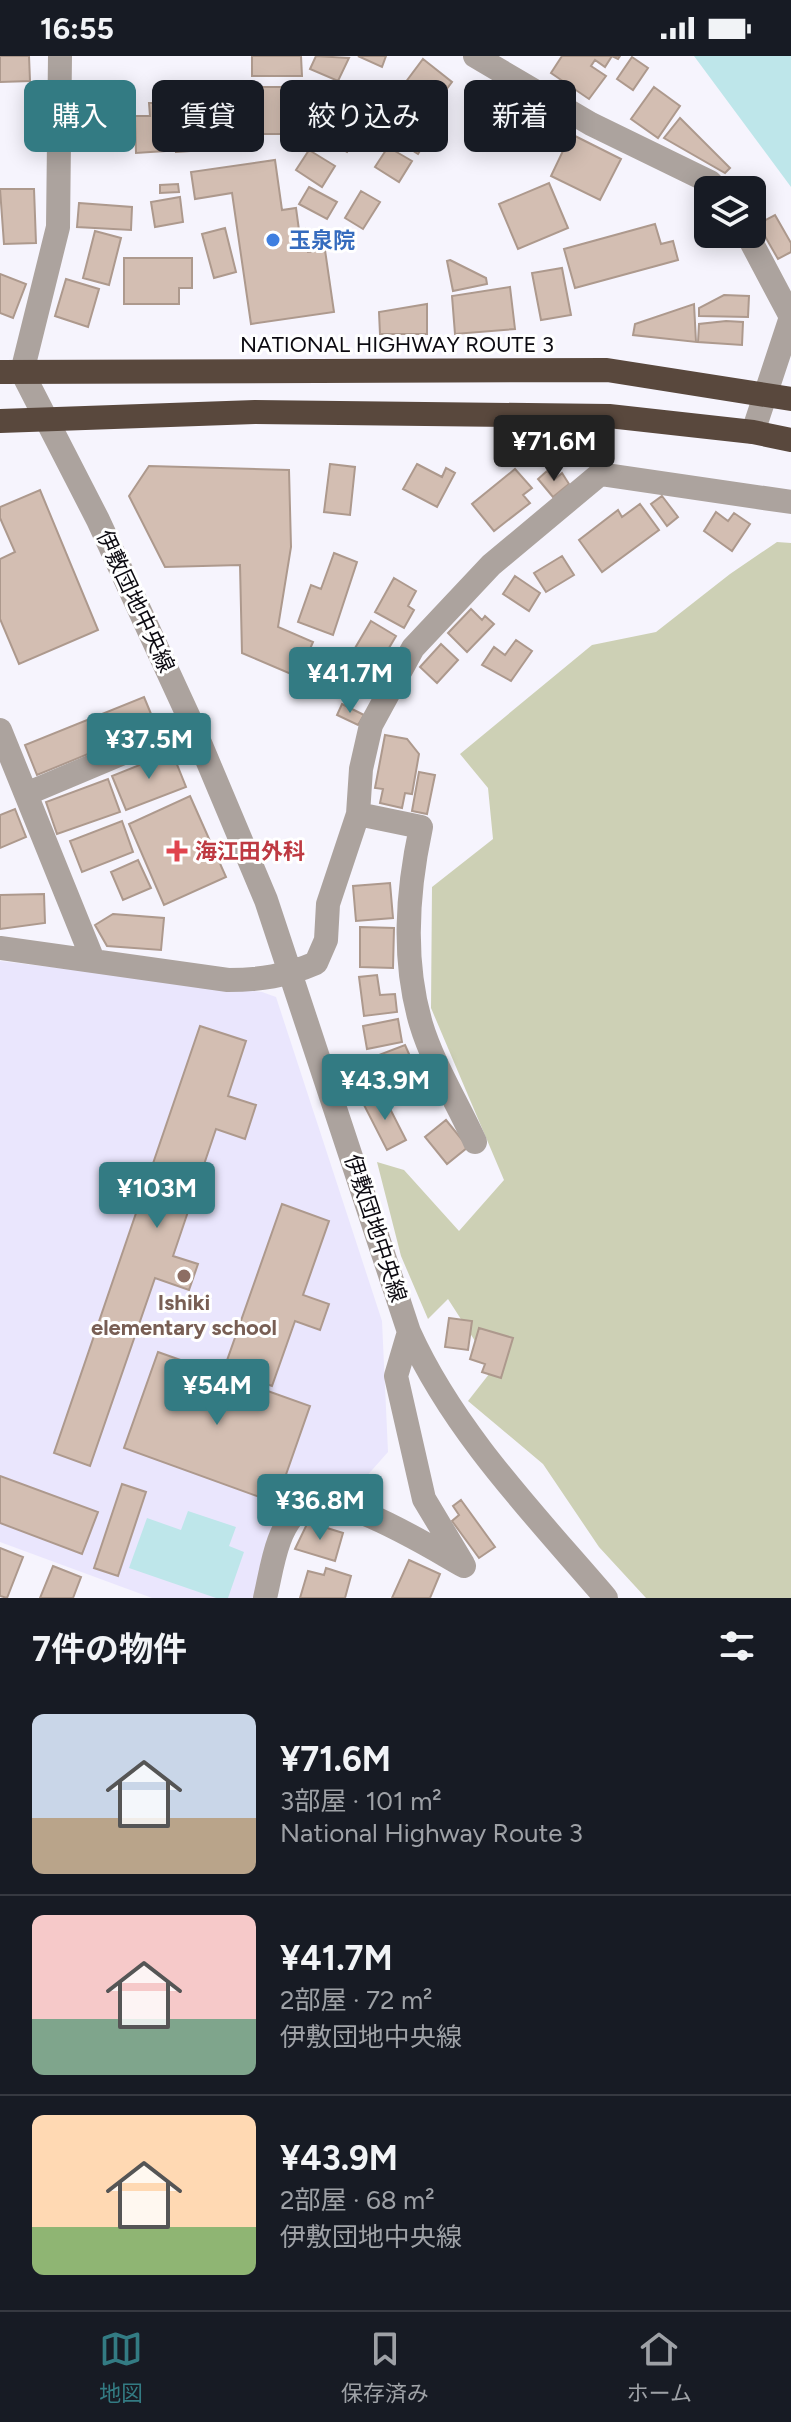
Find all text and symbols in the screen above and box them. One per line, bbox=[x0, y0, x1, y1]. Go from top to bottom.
text: 16:55 bbox=[40, 10, 114, 47]
chip: 購入 bbox=[24, 80, 136, 152]
chip: 賃貸 bbox=[152, 80, 264, 152]
chip: 絞り込み bbox=[280, 80, 448, 152]
chip: 新着 bbox=[464, 80, 576, 152]
map controls bbox=[694, 176, 766, 248]
button: layers bbox=[694, 176, 766, 248]
place label: 玉泉院 bbox=[289, 227, 355, 254]
marker: 玉泉院 bbox=[264, 231, 282, 249]
street label: NATIONAL HIGHWAY ROUTE 3 bbox=[240, 331, 554, 358]
pin: ¥71.6M bbox=[489, 415, 619, 483]
text: ¥71.6M bbox=[512, 425, 596, 457]
street label: 伊敷団地中央線 bbox=[91, 526, 180, 677]
pin: ¥41.7M bbox=[285, 647, 415, 715]
text: ¥41.7M bbox=[307, 657, 393, 689]
pin: ¥37.5M bbox=[84, 713, 214, 781]
text: ¥37.5M bbox=[105, 723, 193, 755]
place label: 海江田外科 bbox=[195, 838, 305, 865]
marker: 海江田外科 bbox=[166, 840, 188, 862]
pin: ¥43.9M bbox=[320, 1054, 450, 1122]
text: ¥43.9M bbox=[340, 1064, 430, 1096]
street label: 伊敷団地中央線 bbox=[339, 1151, 412, 1306]
pin: ¥103M bbox=[101, 1162, 213, 1230]
text: ¥103M bbox=[117, 1172, 197, 1204]
marker: Ishiki elementary school bbox=[175, 1267, 193, 1285]
place label: Ishiki elementary school bbox=[91, 1289, 277, 1341]
pin: ¥54M bbox=[170, 1359, 264, 1427]
text: ¥54M bbox=[182, 1369, 252, 1401]
pin: ¥36.8M bbox=[255, 1474, 385, 1542]
text: ¥36.8M bbox=[275, 1484, 365, 1516]
icon: filters bbox=[715, 1624, 759, 1668]
text: 7件の物件 bbox=[32, 1629, 187, 1670]
text: ¥71.6M bbox=[280, 1739, 391, 1780]
icon: home bbox=[96, 1746, 192, 1842]
text: 3部屋 · 101 m² bbox=[280, 1785, 442, 1817]
text: National Highway Route 3 bbox=[280, 1817, 583, 1849]
text: ¥41.7M bbox=[280, 1938, 393, 1979]
icon: home bbox=[96, 1947, 192, 2043]
text: 2部屋 · 72 m² bbox=[280, 1984, 432, 2016]
text: 伊敷団地中央線 bbox=[280, 2021, 462, 2053]
text: ¥43.9M bbox=[280, 2138, 398, 2179]
icon: home bbox=[96, 2147, 192, 2243]
text: 2部屋 · 68 m² bbox=[280, 2184, 435, 2216]
text: 伊敷団地中央線 bbox=[280, 2221, 462, 2253]
tab: 地図 bbox=[99, 2327, 143, 2407]
tab: 保存済み bbox=[341, 2327, 429, 2407]
tab: ホーム bbox=[627, 2327, 692, 2407]

